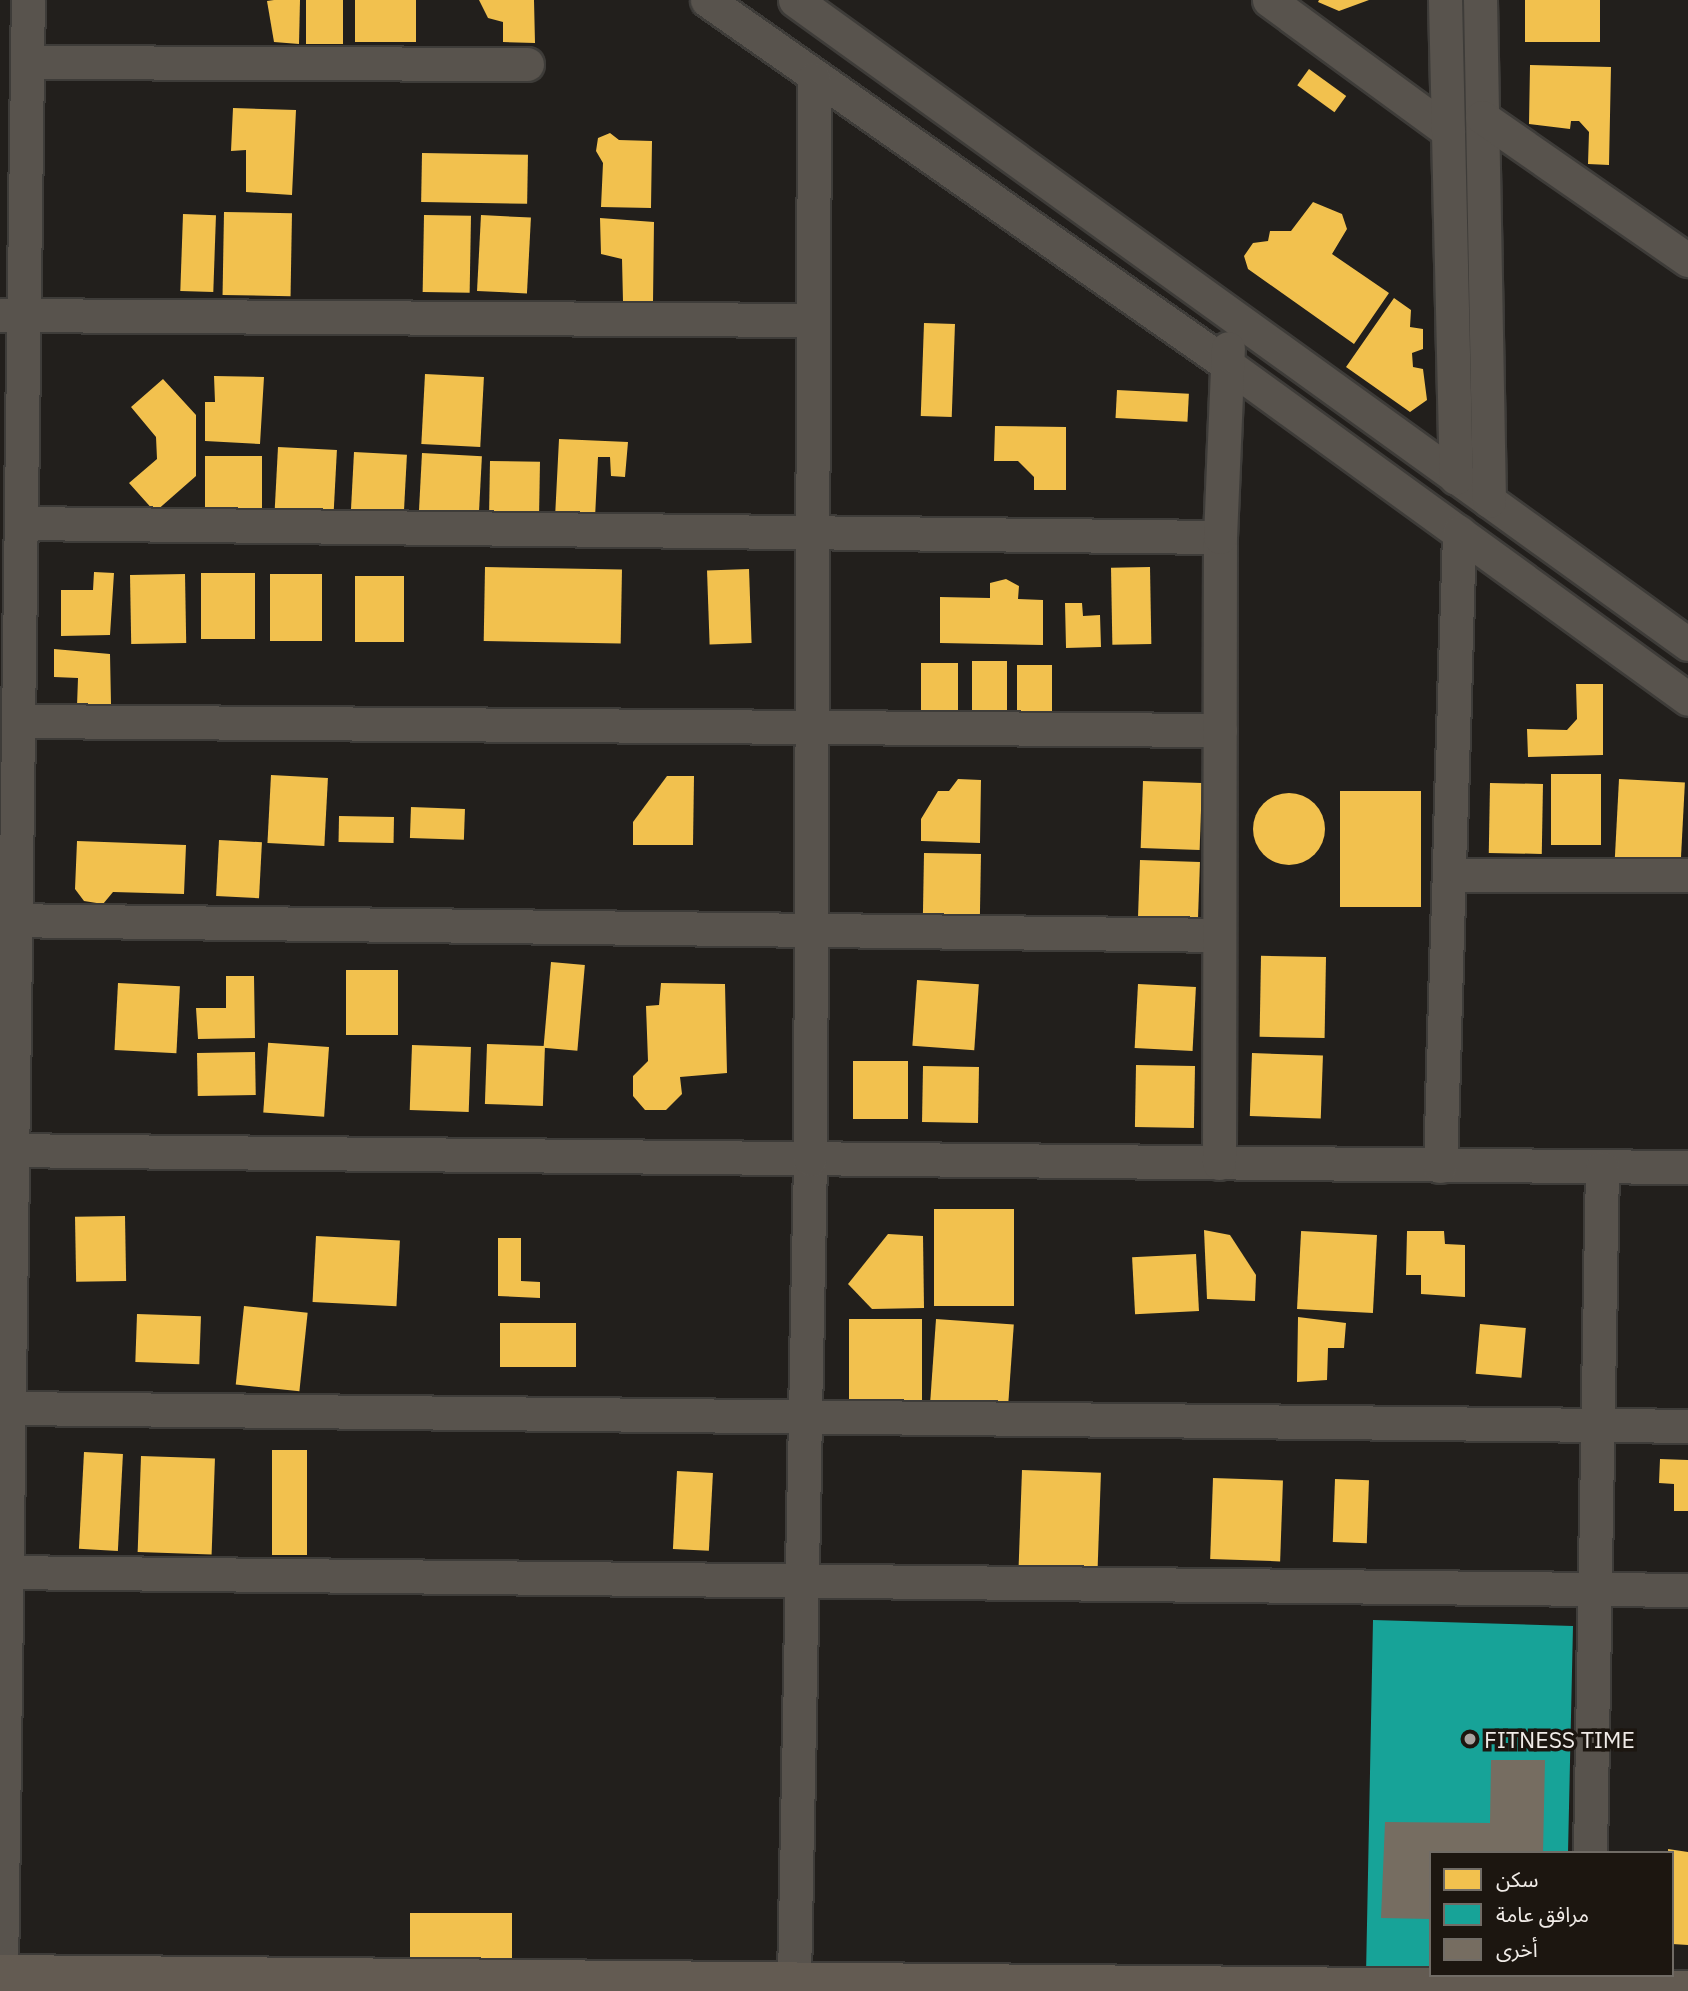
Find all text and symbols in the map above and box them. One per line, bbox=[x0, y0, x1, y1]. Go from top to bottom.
place label: FITNESS TIME bbox=[1484, 1725, 1635, 1753]
marker: FITNESS TIME bbox=[1462, 1731, 1478, 1747]
legend bbox=[1429, 1851, 1674, 1977]
text: سكن bbox=[1496, 1865, 1538, 1893]
text: مرافق عامة bbox=[1496, 1900, 1589, 1928]
text: أخرى bbox=[1496, 1935, 1538, 1963]

